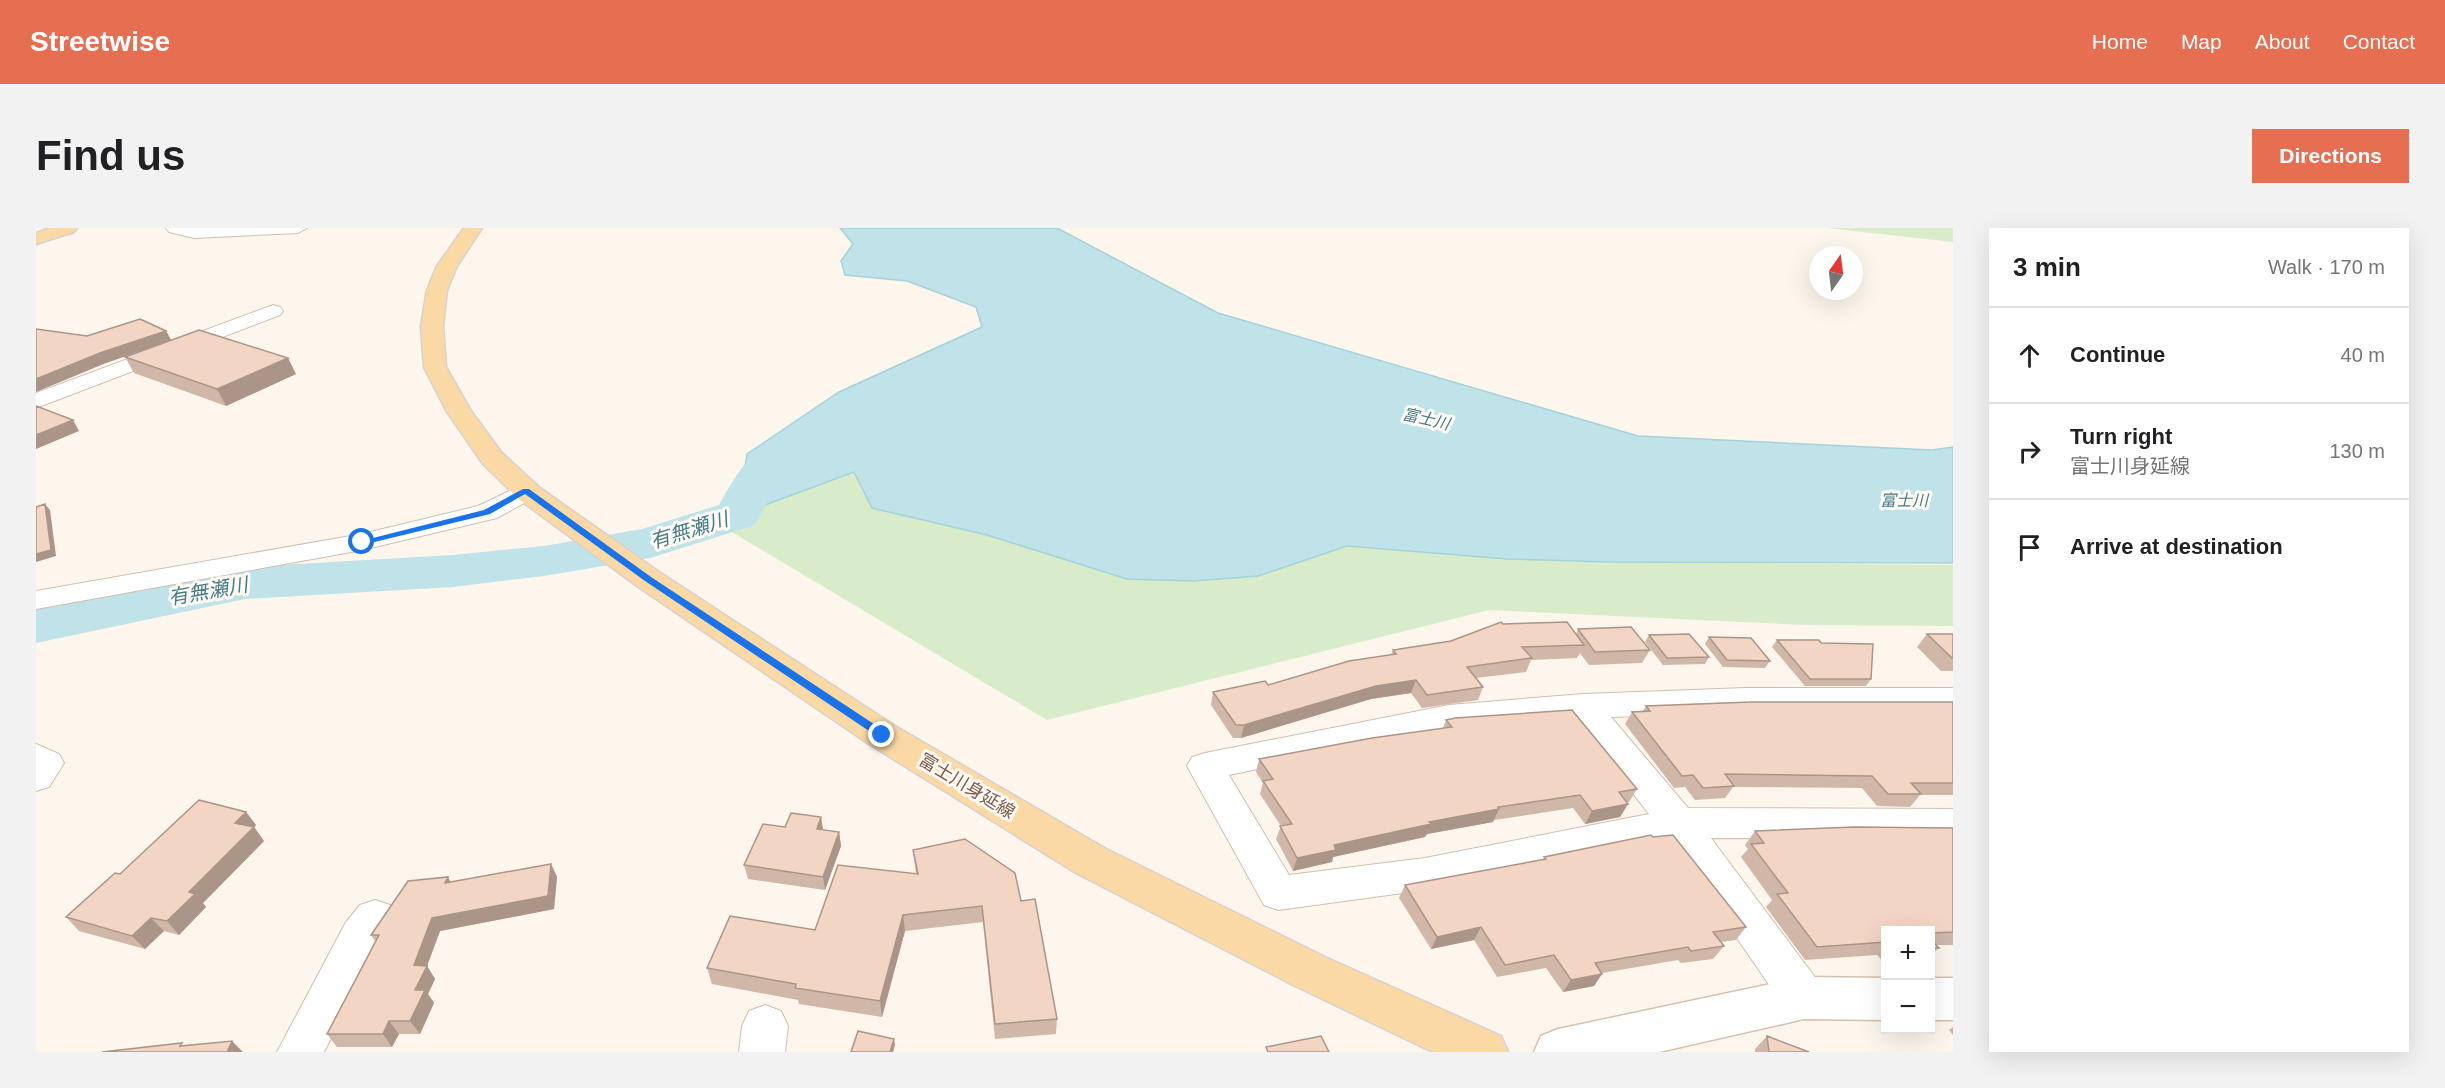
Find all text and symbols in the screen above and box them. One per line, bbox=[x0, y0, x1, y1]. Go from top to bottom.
text: Streetwise bbox=[30, 26, 170, 57]
text: Home bbox=[2092, 30, 2148, 53]
text: Map bbox=[2181, 30, 2222, 53]
text: About bbox=[2255, 30, 2310, 53]
text: Contact bbox=[2343, 30, 2415, 53]
button: Directions bbox=[2252, 129, 2409, 183]
text: Find us bbox=[36, 132, 185, 179]
north arrow bbox=[1809, 246, 1863, 300]
text: 3 min bbox=[2013, 252, 2081, 282]
text: Walk · 170 m bbox=[2268, 256, 2385, 278]
icon: ahead bbox=[2013, 339, 2046, 372]
text: Continue bbox=[2070, 342, 2165, 367]
text: 40 m bbox=[2341, 344, 2385, 366]
water label: 富士川 bbox=[1401, 405, 1453, 433]
text: Turn right bbox=[2070, 424, 2172, 449]
icon: right bbox=[2013, 435, 2046, 468]
text: 130 m bbox=[2329, 440, 2385, 462]
text: 富士川身延線 bbox=[2070, 455, 2190, 477]
water label: 富士川 bbox=[1880, 492, 1930, 509]
water label: 有無瀬川 bbox=[648, 507, 732, 552]
route start bbox=[348, 528, 374, 554]
icon: arrive bbox=[2013, 531, 2046, 564]
text: Arrive at destination bbox=[2070, 534, 2283, 559]
water label: 有無瀬川 bbox=[167, 573, 251, 609]
route end bbox=[868, 721, 894, 747]
street label: 富士川身延線 bbox=[916, 750, 1018, 822]
map controls bbox=[1881, 926, 1935, 1034]
button: + bbox=[1881, 926, 1935, 980]
button: − bbox=[1881, 980, 1935, 1034]

